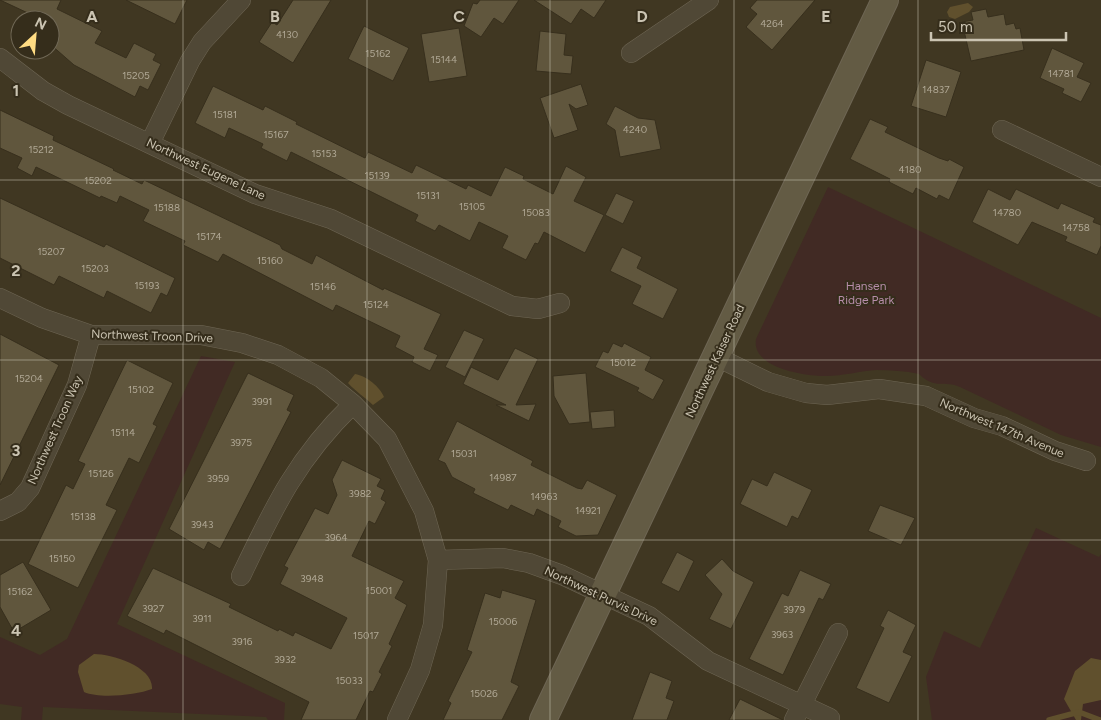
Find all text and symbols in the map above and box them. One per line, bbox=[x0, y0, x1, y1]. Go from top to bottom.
text: A bbox=[86, 7, 98, 26]
text: B bbox=[270, 7, 280, 26]
text: C bbox=[453, 7, 465, 26]
text: D bbox=[636, 7, 648, 26]
text: E bbox=[821, 7, 831, 26]
north arrow bbox=[10, 10, 60, 60]
scale bar bbox=[931, 10, 1066, 42]
text: N bbox=[32, 14, 49, 34]
house number: 4264 bbox=[760, 17, 784, 30]
text: 50 m bbox=[938, 18, 973, 36]
house number: 4130 bbox=[276, 28, 298, 41]
house number: 15162 bbox=[365, 47, 391, 60]
house number: 15144 bbox=[431, 53, 457, 66]
house number: 14781 bbox=[1048, 67, 1074, 80]
house number: 15205 bbox=[122, 69, 150, 82]
text: 1 bbox=[13, 81, 19, 100]
house number: 14837 bbox=[922, 83, 950, 96]
house number: 15181 bbox=[213, 108, 237, 121]
house number: 4240 bbox=[623, 123, 647, 136]
house number: 15167 bbox=[263, 128, 289, 141]
street label: Northwest Eugene Lane bbox=[144, 135, 268, 203]
house number: 15212 bbox=[28, 143, 54, 156]
house number: 15153 bbox=[311, 147, 337, 160]
house number: 4180 bbox=[899, 163, 921, 176]
house number: 15139 bbox=[364, 169, 390, 182]
house number: 15202 bbox=[84, 174, 112, 187]
house number: 15131 bbox=[416, 189, 440, 202]
house number: 15105 bbox=[459, 200, 485, 213]
house number: 15188 bbox=[154, 201, 180, 214]
house number: 15083 bbox=[522, 206, 550, 219]
house number: 14780 bbox=[993, 206, 1021, 219]
house number: 14758 bbox=[1062, 221, 1090, 234]
house number: 15174 bbox=[196, 230, 222, 243]
house number: 15207 bbox=[37, 245, 65, 258]
house number: 15160 bbox=[257, 254, 283, 267]
text: 2 bbox=[11, 261, 21, 280]
house number: 15203 bbox=[81, 262, 109, 275]
house number: 15193 bbox=[134, 279, 160, 292]
park label: Hansen Ridge Park bbox=[838, 279, 895, 307]
house number: 15146 bbox=[310, 280, 336, 293]
house number: 15124 bbox=[363, 298, 389, 311]
street label: Northwest Kaiser Road bbox=[683, 302, 747, 420]
street label: Northwest Troon Drive bbox=[91, 327, 214, 345]
house number: 15012 bbox=[610, 356, 636, 369]
house number: 15204 bbox=[15, 372, 43, 385]
street label: Northwest Troon Way bbox=[25, 373, 86, 486]
house number: 15102 bbox=[128, 383, 154, 396]
house number: 3991 bbox=[252, 395, 272, 408]
street label: Northwest 147th Avenue bbox=[938, 395, 1067, 461]
house number: 15114 bbox=[111, 426, 135, 439]
house number: 3975 bbox=[230, 436, 252, 449]
text: 3 bbox=[12, 441, 21, 460]
house number: 15031 bbox=[451, 447, 477, 460]
house number: 15126 bbox=[88, 467, 114, 480]
house number: 14987 bbox=[489, 471, 517, 484]
house number: 3959 bbox=[207, 472, 230, 485]
house number: 3982 bbox=[349, 487, 371, 500]
house number: 14963 bbox=[530, 490, 558, 503]
house number: 14921 bbox=[575, 504, 601, 517]
house number: 15138 bbox=[70, 510, 96, 523]
house number: 3943 bbox=[191, 518, 213, 531]
house number: 3964 bbox=[325, 531, 347, 544]
house number: 15150 bbox=[49, 552, 75, 565]
street label: Northwest Purvis Drive bbox=[542, 564, 660, 629]
house number: 3948 bbox=[300, 572, 324, 585]
house number: 15001 bbox=[366, 584, 392, 597]
house number: 15162 bbox=[7, 585, 33, 598]
house number: 3927 bbox=[142, 602, 165, 615]
house number: 3979 bbox=[783, 603, 805, 616]
house number: 3911 bbox=[192, 612, 212, 625]
house number: 15006 bbox=[489, 615, 518, 628]
text: 4 bbox=[11, 621, 21, 640]
house number: 3963 bbox=[771, 628, 793, 641]
house number: 15017 bbox=[353, 629, 380, 642]
house number: 3916 bbox=[232, 635, 253, 648]
house number: 3932 bbox=[274, 653, 296, 666]
house number: 15033 bbox=[335, 674, 363, 687]
house number: 15026 bbox=[470, 687, 498, 700]

